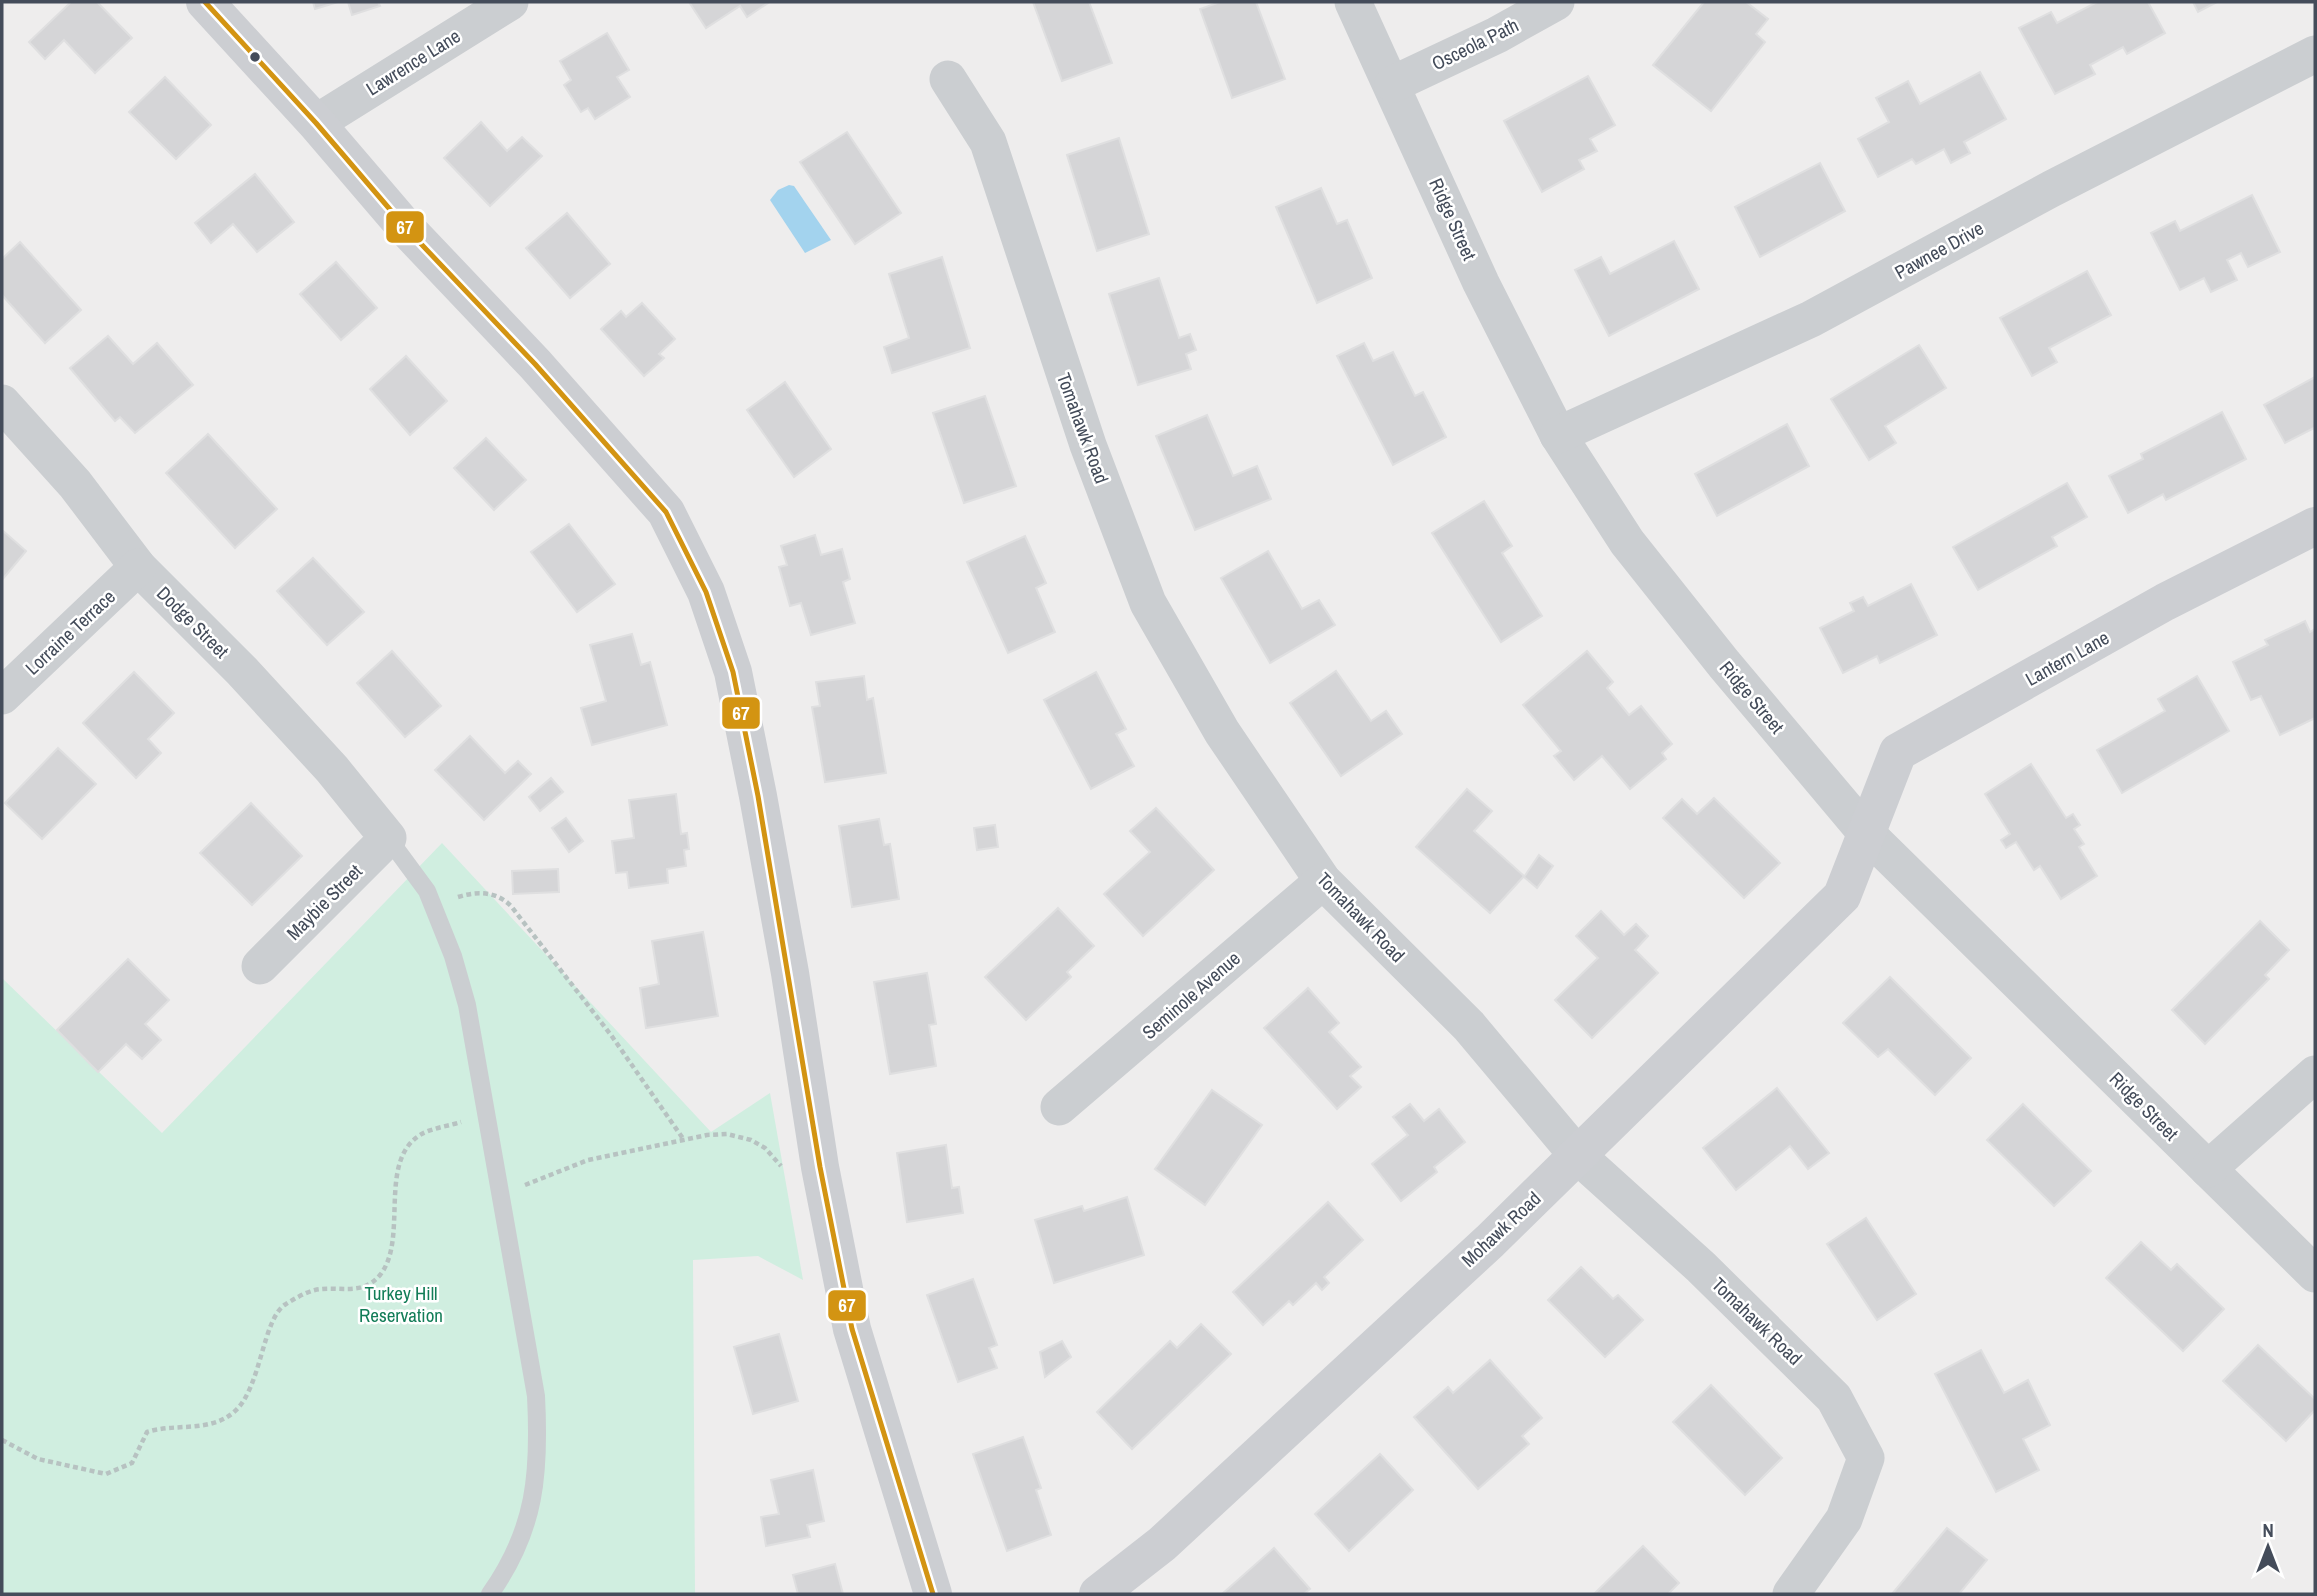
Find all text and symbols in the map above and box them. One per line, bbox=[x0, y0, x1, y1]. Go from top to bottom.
street label: Osceola Path bbox=[1427, 12, 1523, 76]
street label: Lawrence Lane bbox=[361, 23, 465, 101]
unlabelled marker bbox=[248, 50, 262, 64]
street label: Ridge Street bbox=[1423, 174, 1483, 265]
line badge: 67 bbox=[385, 210, 425, 244]
text: 67 bbox=[396, 214, 414, 240]
street label: Pawnee Drive bbox=[1890, 215, 1988, 285]
street label: Tomahawk Road bbox=[1051, 369, 1115, 487]
street label: Dodge Street bbox=[151, 580, 235, 664]
street label: Lorraine Terrace bbox=[19, 584, 121, 680]
street label: Lantern Lane bbox=[2021, 624, 2113, 692]
street label: Ridge Street bbox=[1714, 655, 1790, 739]
line badge: 67 bbox=[721, 696, 761, 730]
text: 67 bbox=[732, 700, 750, 726]
street label: Maybie Street bbox=[281, 858, 368, 945]
street label: Tomahawk Road bbox=[1311, 866, 1411, 968]
street label: Seminole Avenue bbox=[1136, 945, 1246, 1045]
street label: Ridge Street bbox=[2104, 1066, 2185, 1147]
street label: Mohawk Road bbox=[1456, 1186, 1546, 1272]
street label: Tomahawk Road bbox=[1706, 1271, 1808, 1371]
park label: Turkey Hill Reservation bbox=[359, 1280, 443, 1328]
line badge: 67 bbox=[827, 1289, 867, 1322]
text: 67 bbox=[838, 1292, 856, 1318]
north arrow bbox=[2233, 1512, 2303, 1582]
text: N bbox=[2262, 1517, 2274, 1543]

